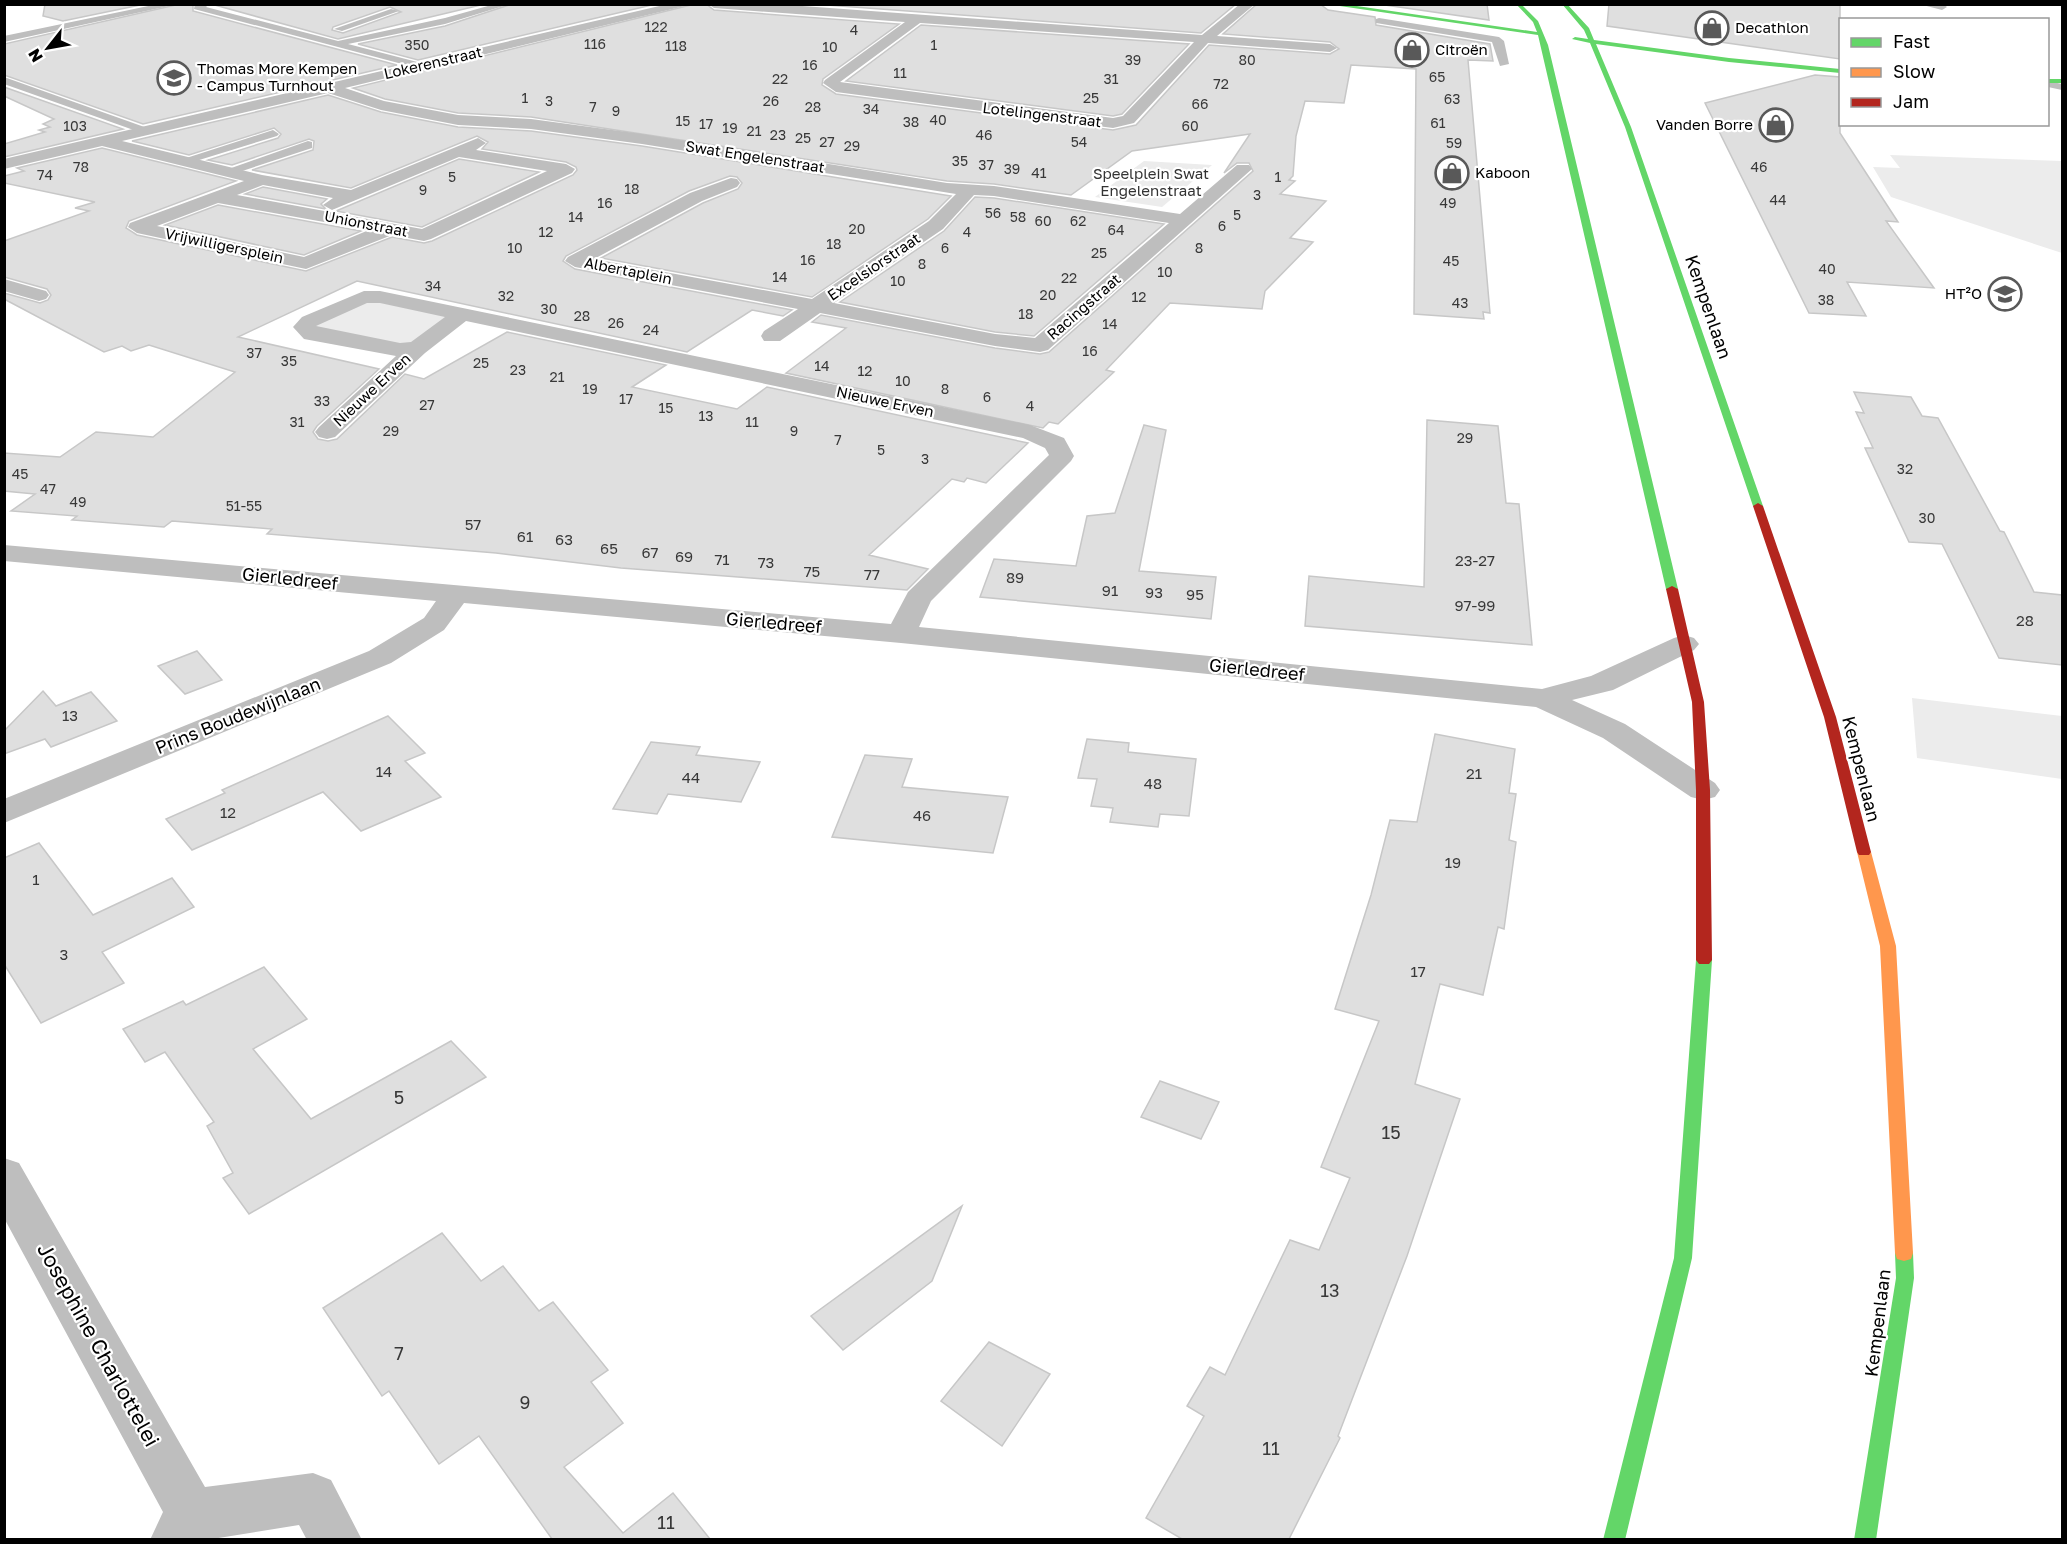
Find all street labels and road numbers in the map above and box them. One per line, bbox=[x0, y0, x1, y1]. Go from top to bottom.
street label: Lokerenstraat bbox=[382, 42, 484, 82]
street label: Lotelingenstraat bbox=[982, 98, 1103, 130]
street label: Swat Engelenstraat bbox=[684, 136, 826, 176]
street label: Unionstraat bbox=[323, 206, 410, 240]
street label: Vrijwilligersplein bbox=[163, 224, 285, 266]
street label: Excelsiorstraat bbox=[824, 229, 923, 304]
street label: Kempenlaan bbox=[1681, 252, 1737, 361]
street label: Albertaplein bbox=[583, 253, 674, 287]
street label: Racingstraat bbox=[1043, 269, 1124, 343]
street label: Nieuwe Erven bbox=[329, 349, 414, 430]
street label: Nieuwe Erven bbox=[835, 382, 936, 420]
street label: Gierledreef bbox=[241, 562, 339, 594]
street label: Gierledreef bbox=[725, 607, 823, 637]
street label: Gierledreef bbox=[1208, 653, 1306, 685]
street label: Prins Boudewijnlaan bbox=[152, 672, 323, 758]
street label: Kempenlaan bbox=[1838, 714, 1886, 824]
street label: Josephine Charlottelei bbox=[32, 1238, 166, 1451]
street label: Kempenlaan bbox=[1859, 1268, 1895, 1378]

